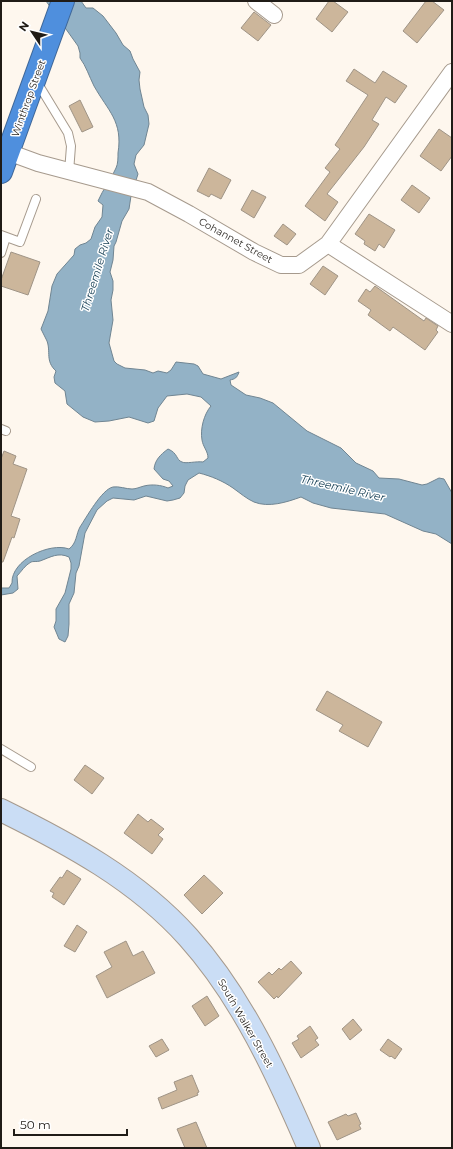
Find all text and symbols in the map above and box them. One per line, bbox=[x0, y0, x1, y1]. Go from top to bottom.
north arrow bbox=[12, 12, 52, 52]
text: N bbox=[16, 19, 32, 34]
street label: Winthrop Street bbox=[9, 58, 48, 138]
street label: Cohannet Street bbox=[197, 215, 275, 266]
water label: Threemile River bbox=[78, 226, 116, 313]
water label: Threemile River bbox=[299, 471, 387, 505]
street label: South Walker Street bbox=[215, 977, 276, 1070]
scale bar bbox=[14, 1111, 127, 1137]
text: 50 m bbox=[20, 1117, 51, 1132]

